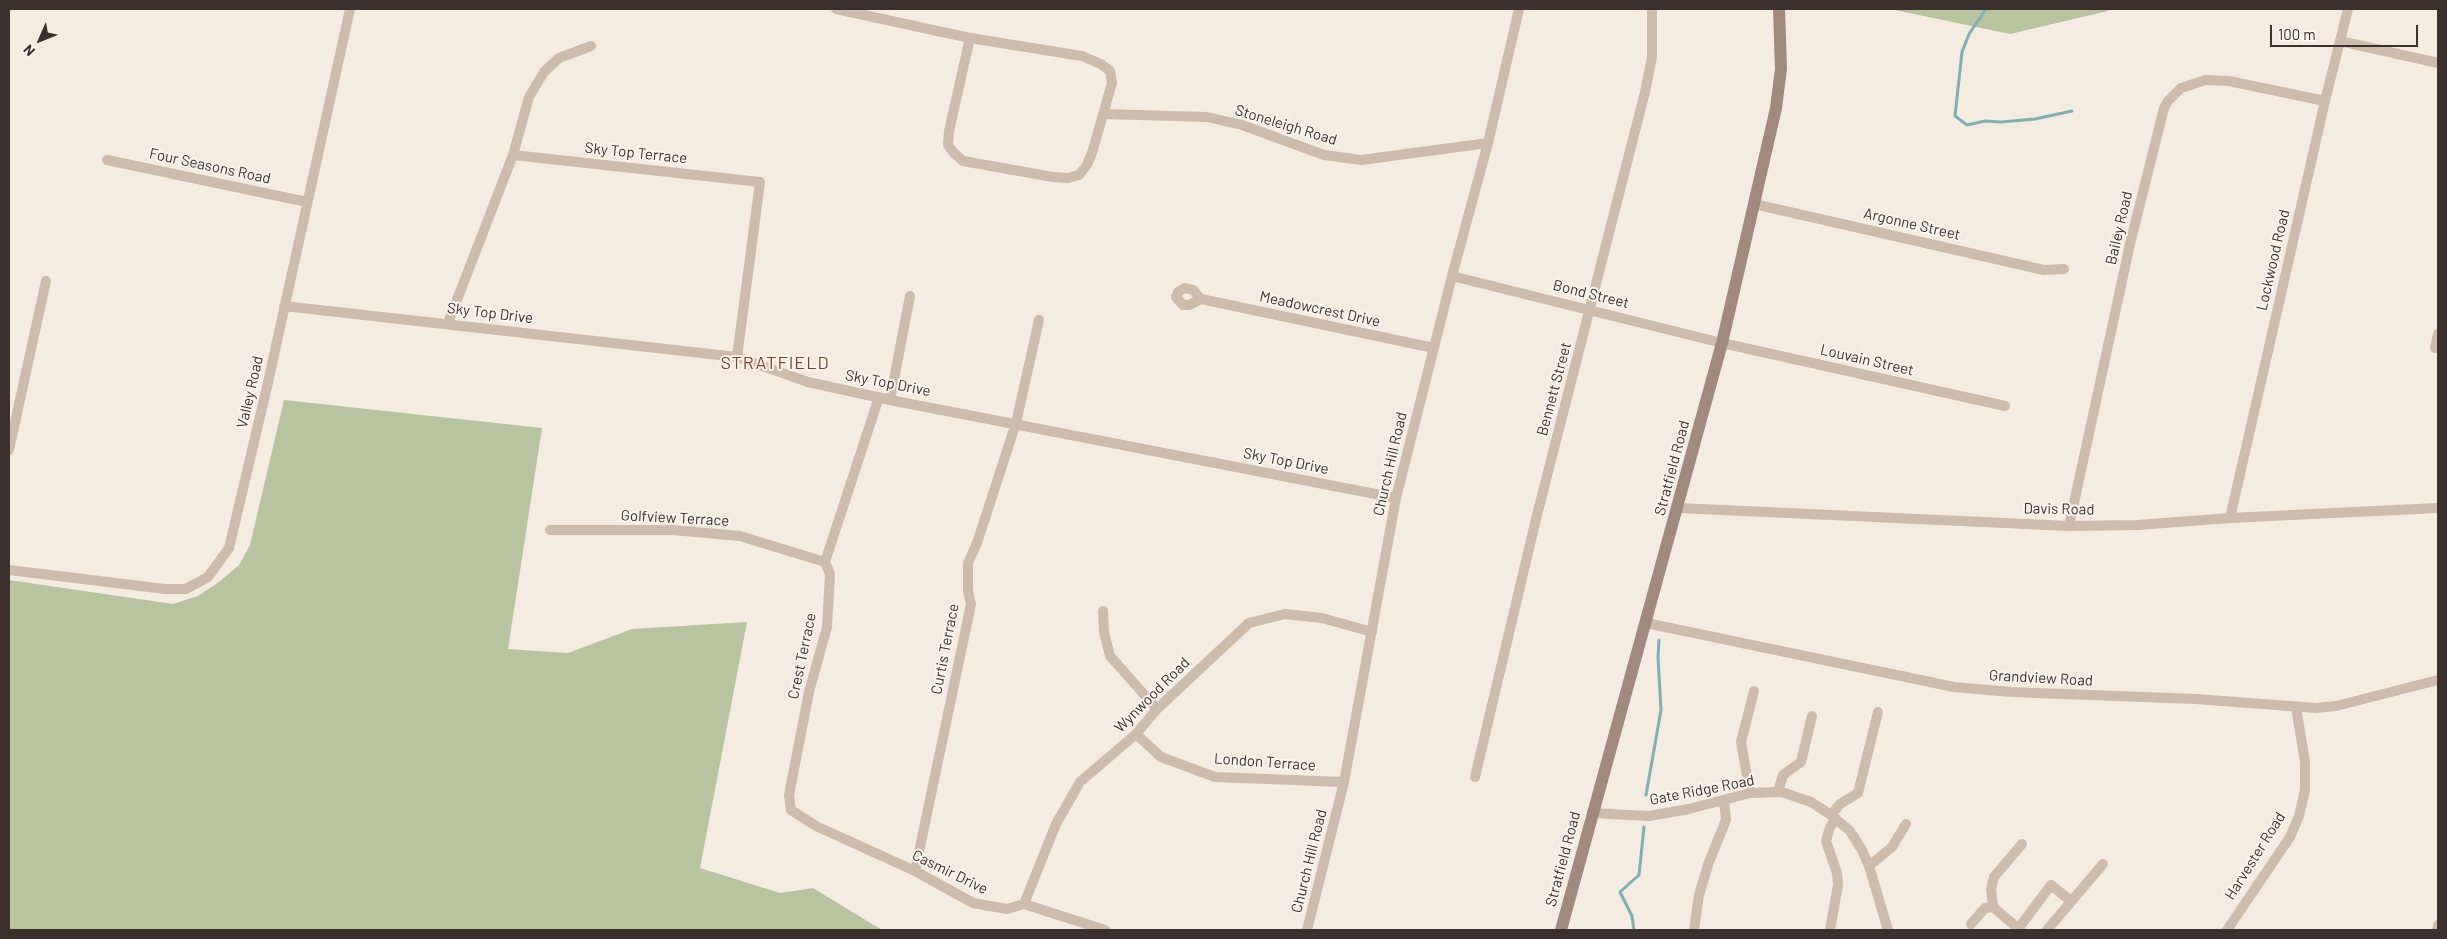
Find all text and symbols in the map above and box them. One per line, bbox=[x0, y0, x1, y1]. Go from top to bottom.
north arrow bbox=[15, 15, 65, 65]
scale bar bbox=[2272, 15, 2420, 47]
text: 100 m bbox=[2278, 25, 2316, 43]
text: N bbox=[20, 42, 38, 60]
street label: Stoneleigh Road bbox=[1233, 101, 1339, 149]
street label: Sky Top Terrace bbox=[584, 139, 688, 167]
street label: Four Seasons Road bbox=[148, 144, 272, 188]
street label: Bailey Road bbox=[2102, 189, 2136, 267]
street label: Argonne Street bbox=[1862, 204, 1962, 244]
street label: Lockwood Road bbox=[2253, 208, 2293, 312]
street label: Bond Street bbox=[1551, 276, 1631, 312]
street label: Meadowcrest Drive bbox=[1258, 287, 1382, 331]
street label: Sky Top Drive bbox=[446, 299, 534, 327]
street label: Bennett Street bbox=[1533, 340, 1575, 438]
street label: Louvain Street bbox=[1819, 341, 1915, 379]
district label: STRATFIELD bbox=[719, 352, 831, 374]
street label: Valley Road bbox=[233, 354, 267, 430]
street label: Sky Top Drive bbox=[844, 366, 932, 400]
street label: Church Hill Road bbox=[1369, 410, 1411, 518]
street label: Stratfield Road bbox=[1651, 418, 1693, 518]
street label: Sky Top Drive bbox=[1242, 444, 1330, 478]
street label: Davis Road bbox=[2023, 499, 2095, 519]
street label: Golfview Terrace bbox=[620, 506, 730, 530]
street label: Curtis Terrace bbox=[927, 602, 963, 696]
street label: Crest Terrace bbox=[784, 611, 820, 701]
street label: Wynwood Road bbox=[1111, 654, 1193, 736]
street label: Grandview Road bbox=[1989, 666, 2093, 690]
street label: London Terrace bbox=[1214, 749, 1316, 775]
street label: Gate Ridge Road bbox=[1648, 771, 1756, 809]
street label: Church Hill Road bbox=[1287, 807, 1331, 915]
street label: Stratfield Road bbox=[1542, 809, 1584, 909]
street label: Harvester Road bbox=[2221, 809, 2289, 903]
street label: Casmir Drive bbox=[909, 846, 991, 898]

